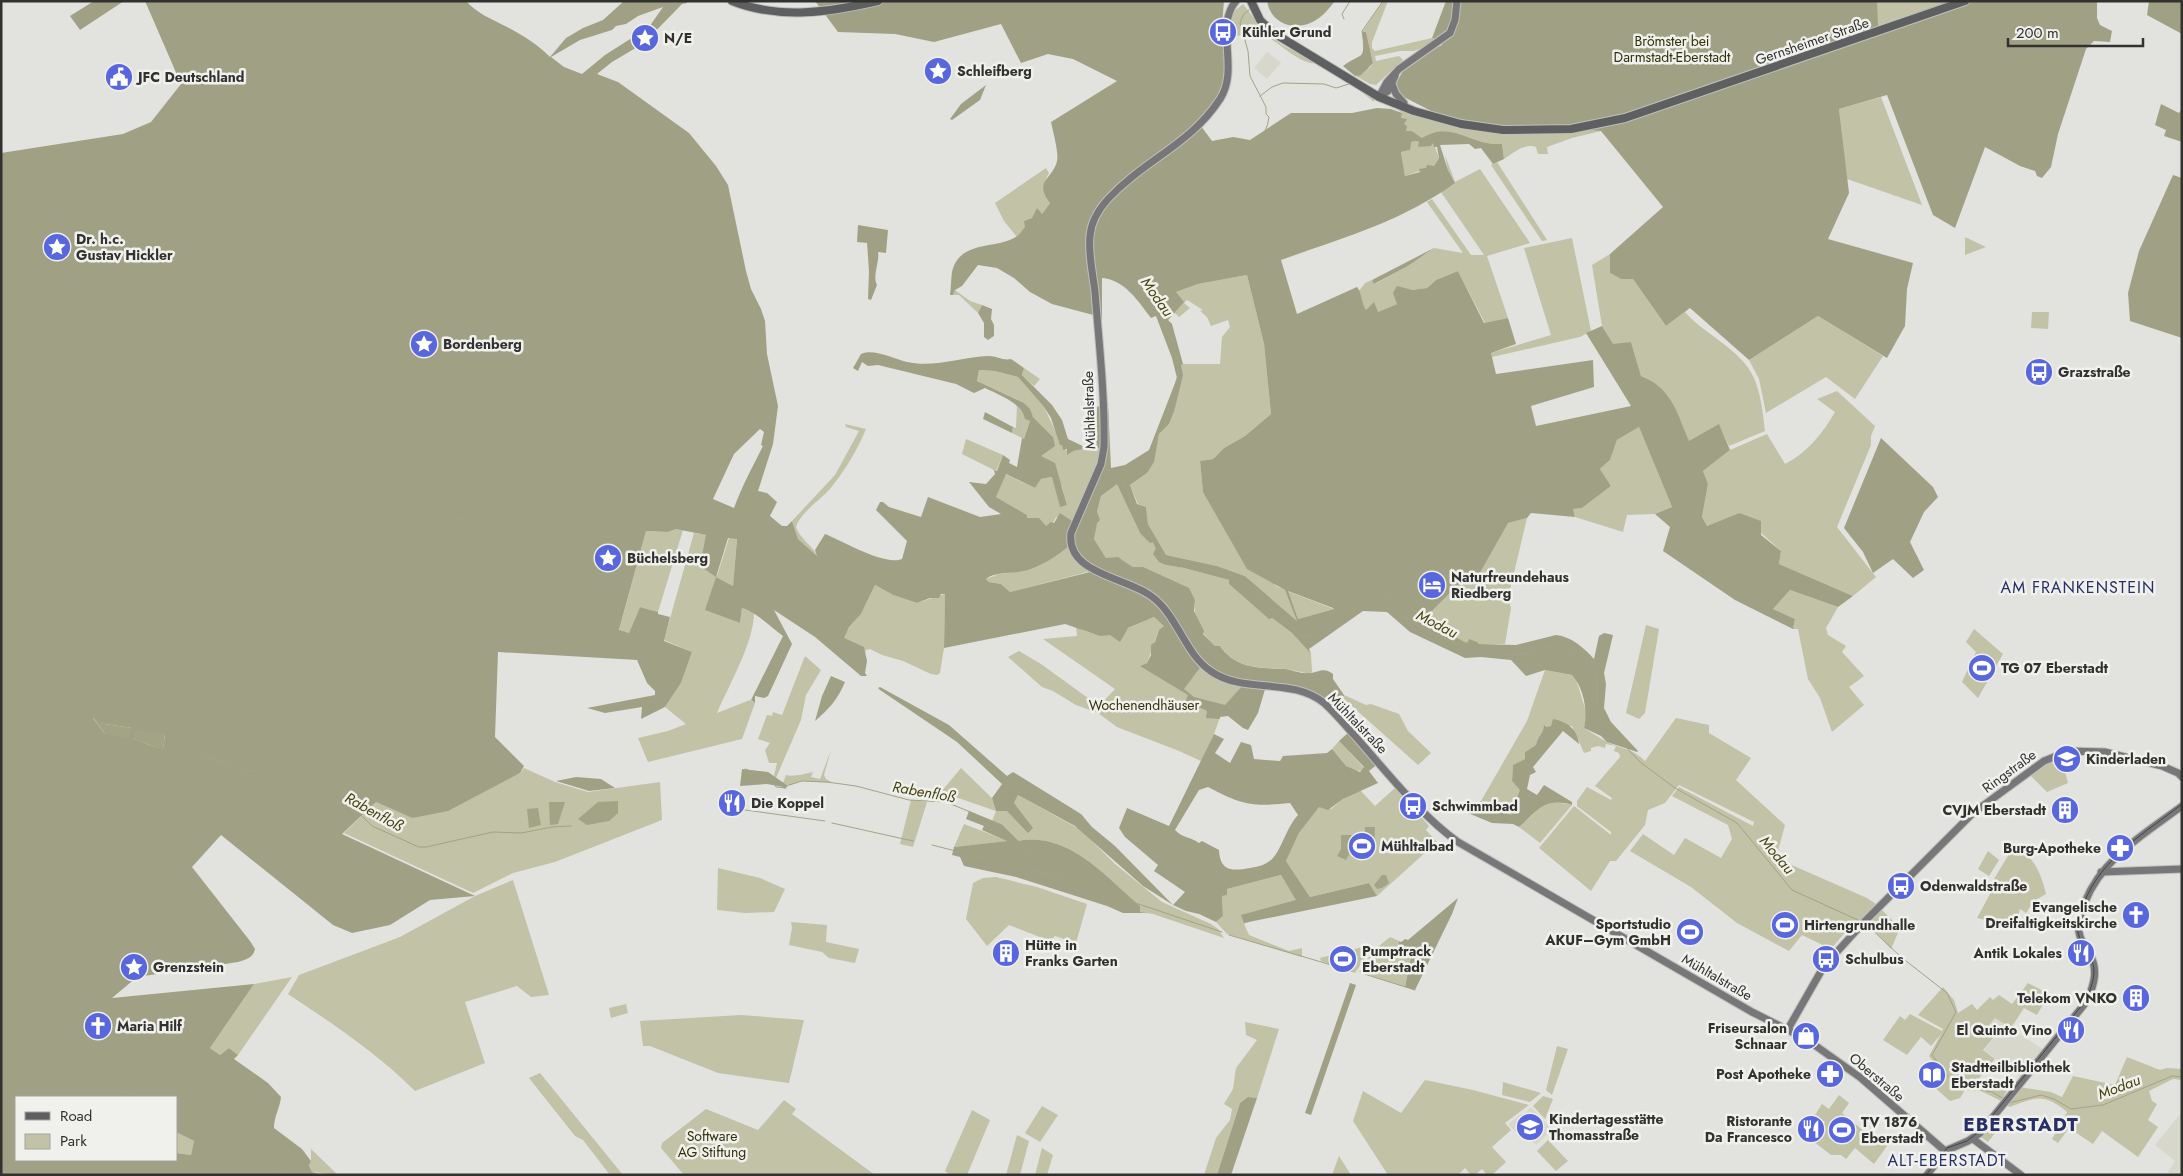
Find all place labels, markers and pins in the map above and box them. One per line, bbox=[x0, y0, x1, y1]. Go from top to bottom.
bus stop icon: Kühler Grund bbox=[1208, 17, 1238, 47]
place label: Kühler Grund bbox=[1242, 22, 1331, 42]
place icon: N/E bbox=[630, 23, 660, 53]
place label: N/E bbox=[664, 28, 692, 48]
place icon: Schleifberg bbox=[923, 56, 953, 86]
place label: Schleifberg bbox=[957, 61, 1032, 81]
public building icon: JFC Deutschland bbox=[104, 62, 134, 92]
place label: JFC Deutschland bbox=[135, 67, 244, 87]
place label: Dr. h.c. Gustav Hickler bbox=[76, 229, 173, 265]
place icon: Dr. h.c. Gustav Hickler bbox=[42, 232, 72, 262]
place icon: Bordenberg bbox=[409, 329, 439, 359]
place label: Bordenberg bbox=[443, 334, 522, 354]
bus stop icon: Grazstraße bbox=[2024, 357, 2054, 387]
place label: Grazstraße bbox=[2058, 362, 2131, 382]
place icon: Büchelsberg bbox=[593, 543, 623, 573]
place label: Büchelsberg bbox=[627, 548, 708, 568]
place label: Naturfreundehaus Riedberg bbox=[1451, 567, 1570, 603]
hotel icon: Naturfreundehaus Riedberg bbox=[1417, 570, 1447, 600]
sports icon: TG 07 Eberstadt bbox=[1967, 653, 1997, 683]
place label: TG 07 Eberstadt bbox=[2001, 658, 2109, 678]
school or university icon: Kinderladen bbox=[2052, 744, 2082, 774]
place label: Kinderladen bbox=[2086, 749, 2166, 769]
restaurant icon: Die Koppel bbox=[717, 788, 747, 818]
bus stop icon: Schwimmbad bbox=[1398, 791, 1428, 821]
place label: Die Koppel bbox=[751, 793, 824, 813]
building icon: CVJM Eberstadt bbox=[2050, 795, 2080, 825]
place label: Schwimmbad bbox=[1432, 796, 1518, 816]
place label: CVJM Eberstadt bbox=[1942, 800, 2047, 820]
sports icon: Mühltalbad bbox=[1347, 831, 1377, 861]
pharmacy icon: Burg-Apotheke bbox=[2105, 833, 2135, 863]
place label: Mühltalbad bbox=[1381, 836, 1454, 856]
place label: Burg-Apotheke bbox=[2003, 838, 2101, 858]
bus stop icon: Odenwaldstraße bbox=[1886, 871, 1916, 901]
place label: Odenwaldstraße bbox=[1920, 876, 2027, 896]
place label: Evangelische Dreifaltigkeitskirche bbox=[1985, 897, 2117, 933]
church icon: Evangelische Dreifaltigkeitskirche bbox=[2121, 900, 2151, 930]
sports icon: Hirtengrundhalle bbox=[1770, 910, 1800, 940]
place label: Sportstudio AKUF–Gym GmbH bbox=[1544, 914, 1671, 950]
place label: Hirtengrundhalle bbox=[1804, 915, 1915, 935]
sports icon: Sportstudio AKUF–Gym GmbH bbox=[1675, 917, 1705, 947]
place label: Hütte in Franks Garten bbox=[1025, 935, 1118, 971]
building icon: Hütte in Franks Garten bbox=[991, 938, 1021, 968]
restaurant icon: Antik Lokales bbox=[2066, 938, 2096, 968]
place label: Pumptrack Eberstadt bbox=[1362, 941, 1431, 977]
place label: Antik Lokales bbox=[1973, 943, 2063, 963]
sports icon: Pumptrack Eberstadt bbox=[1328, 944, 1358, 974]
bus stop icon: Schulbus bbox=[1811, 944, 1841, 974]
place label: Schulbus bbox=[1845, 949, 1904, 969]
place icon: Grenzstein bbox=[119, 952, 149, 982]
place label: Grenzstein bbox=[153, 957, 224, 977]
building icon: Telekom VNKO bbox=[2121, 983, 2151, 1013]
place label: Telekom VNKO bbox=[2017, 988, 2117, 1008]
church icon: Maria Hilf bbox=[83, 1011, 113, 1041]
restaurant icon: El Quinto Vino bbox=[2056, 1015, 2086, 1045]
place label: Maria Hilf bbox=[117, 1016, 183, 1036]
place label: Friseursalon Schnaar bbox=[1708, 1018, 1787, 1054]
place label: El Quinto Vino bbox=[1956, 1020, 2052, 1040]
shop icon: Friseursalon Schnaar bbox=[1791, 1021, 1821, 1051]
place label: Stadtteilbibliothek Eberstadt bbox=[1951, 1057, 2071, 1093]
pharmacy icon: Post Apotheke bbox=[1815, 1059, 1845, 1089]
library icon: Stadtteilbibliothek Eberstadt bbox=[1917, 1060, 1947, 1090]
place label: Post Apotheke bbox=[1716, 1064, 1811, 1084]
place label: Kindertagesstätte Thomasstraße bbox=[1549, 1109, 1663, 1145]
place label: Ristorante Da Francesco bbox=[1705, 1111, 1792, 1147]
school or university icon: Kindertagesstätte Thomasstraße bbox=[1515, 1112, 1545, 1142]
place label: TV 1876 Eberstadt bbox=[1861, 1112, 1924, 1148]
restaurant icon: Ristorante Da Francesco bbox=[1796, 1114, 1826, 1144]
sports icon: TV 1876 Eberstadt bbox=[1827, 1115, 1857, 1145]

